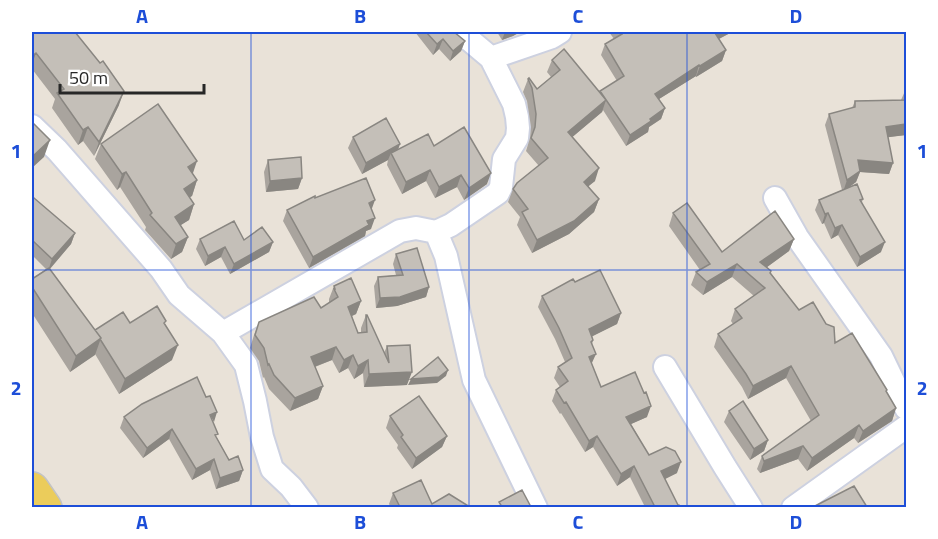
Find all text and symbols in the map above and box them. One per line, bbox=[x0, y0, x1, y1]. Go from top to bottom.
text: A bbox=[136, 0, 148, 31]
text: B bbox=[354, 0, 366, 31]
text: C bbox=[573, 0, 584, 31]
text: D bbox=[790, 0, 802, 31]
scale bar bbox=[60, 57, 204, 95]
text: 50 m bbox=[69, 64, 108, 91]
text: 1 bbox=[10, 135, 22, 166]
text: 1 bbox=[916, 135, 928, 166]
text: 2 bbox=[10, 372, 22, 403]
text: 2 bbox=[916, 372, 928, 403]
text: A bbox=[136, 506, 148, 537]
text: B bbox=[354, 506, 366, 537]
text: C bbox=[573, 506, 584, 537]
text: D bbox=[790, 506, 802, 537]

